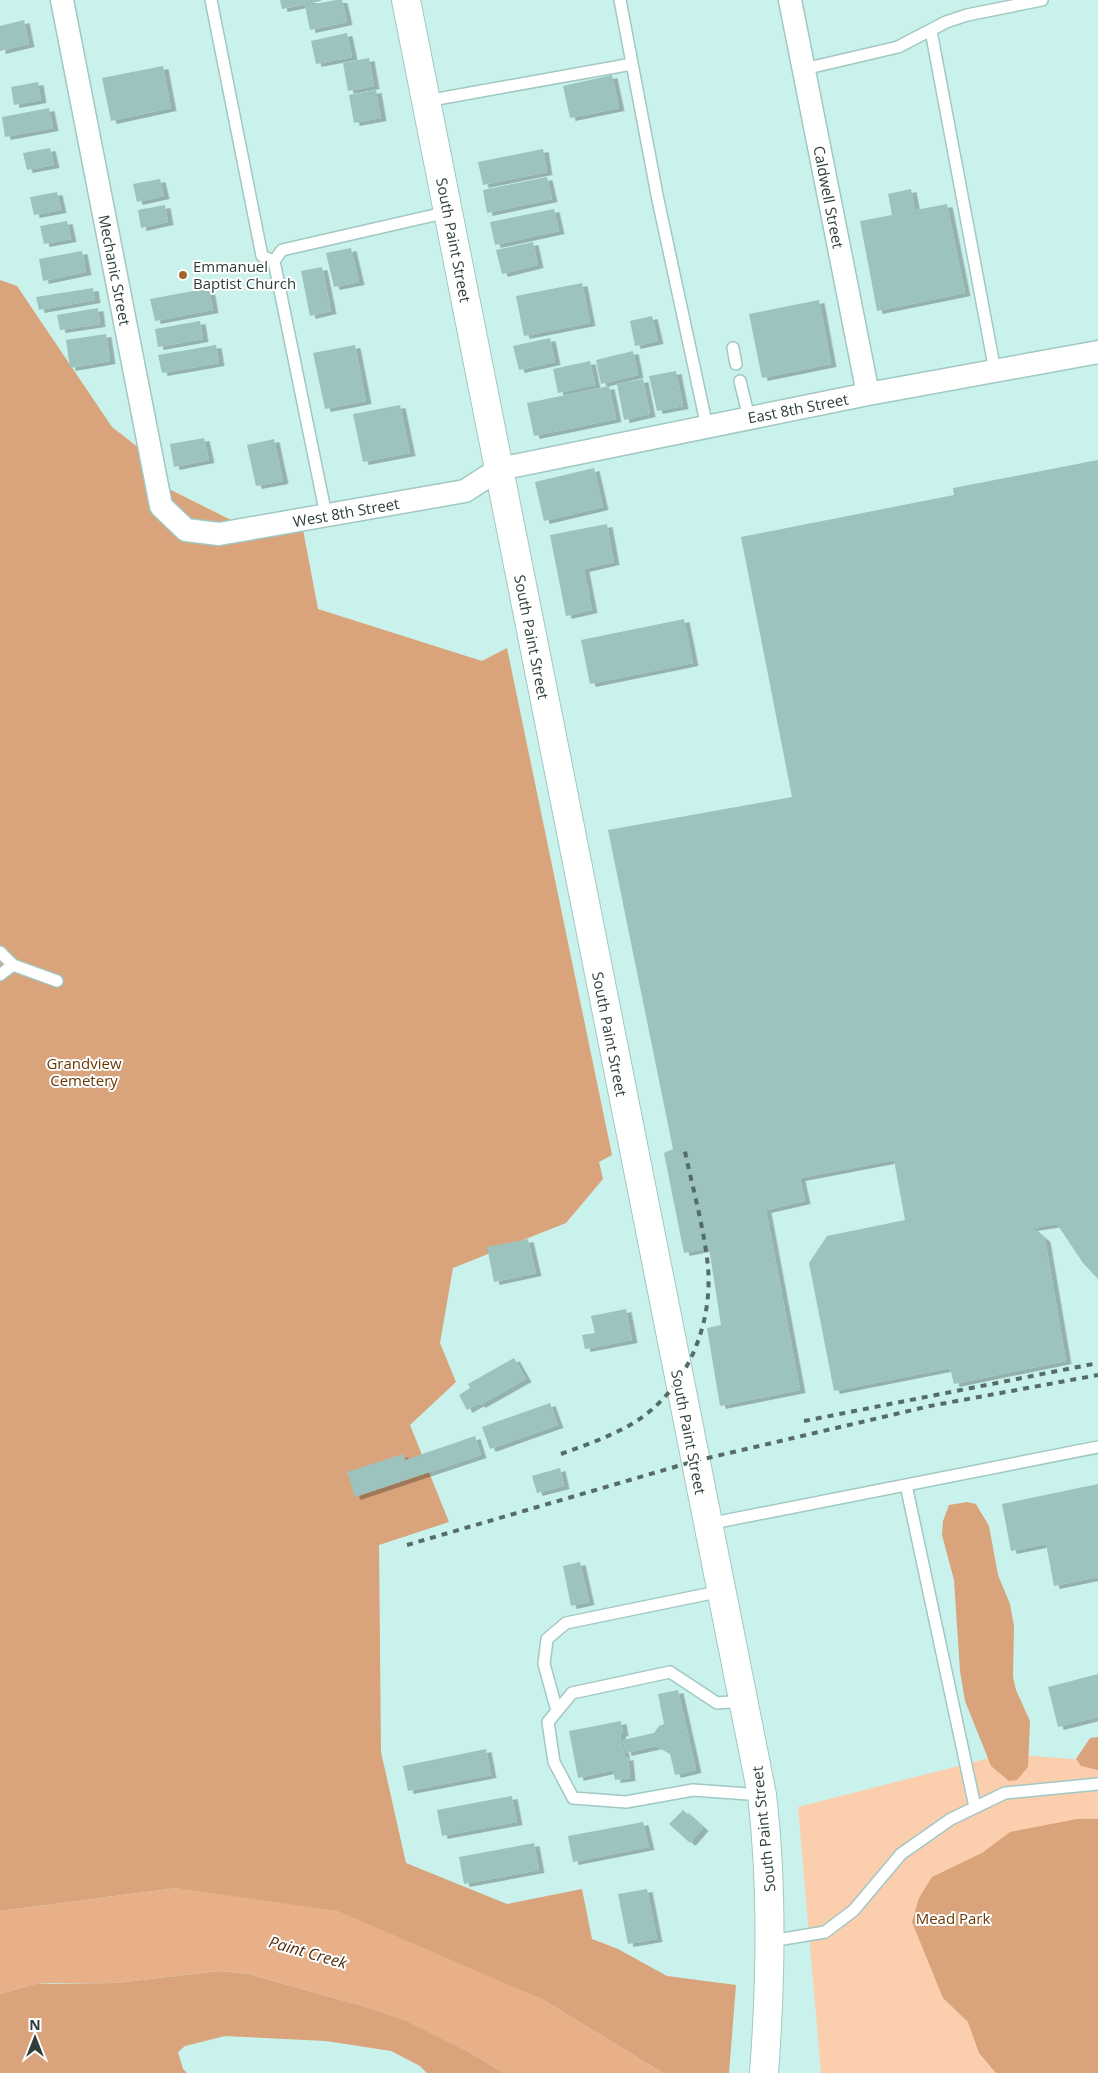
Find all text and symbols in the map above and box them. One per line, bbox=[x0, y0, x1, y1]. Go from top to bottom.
street label: Caldwell Street bbox=[809, 144, 849, 250]
street label: South Paint Street bbox=[432, 176, 476, 304]
street label: Mechanic Street bbox=[94, 213, 136, 327]
place label: Emmanuel Baptist Church bbox=[193, 256, 296, 293]
marker: Emmanuel Baptist Church bbox=[177, 269, 189, 281]
street label: East 8th Street bbox=[746, 388, 850, 428]
street label: West 8th Street bbox=[291, 493, 401, 531]
street label: South Paint Street bbox=[510, 573, 554, 701]
street label: South Paint Street bbox=[588, 970, 632, 1098]
park label: Grandview Cemetery bbox=[46, 1053, 122, 1090]
street label: South Paint Street bbox=[667, 1368, 711, 1496]
street label: South Paint Street bbox=[746, 1765, 780, 1893]
park label: Mead Park bbox=[916, 1908, 990, 1928]
water label: Paint Creek bbox=[266, 1930, 351, 1974]
north arrow bbox=[10, 2013, 60, 2063]
text: N bbox=[29, 2015, 41, 2034]

